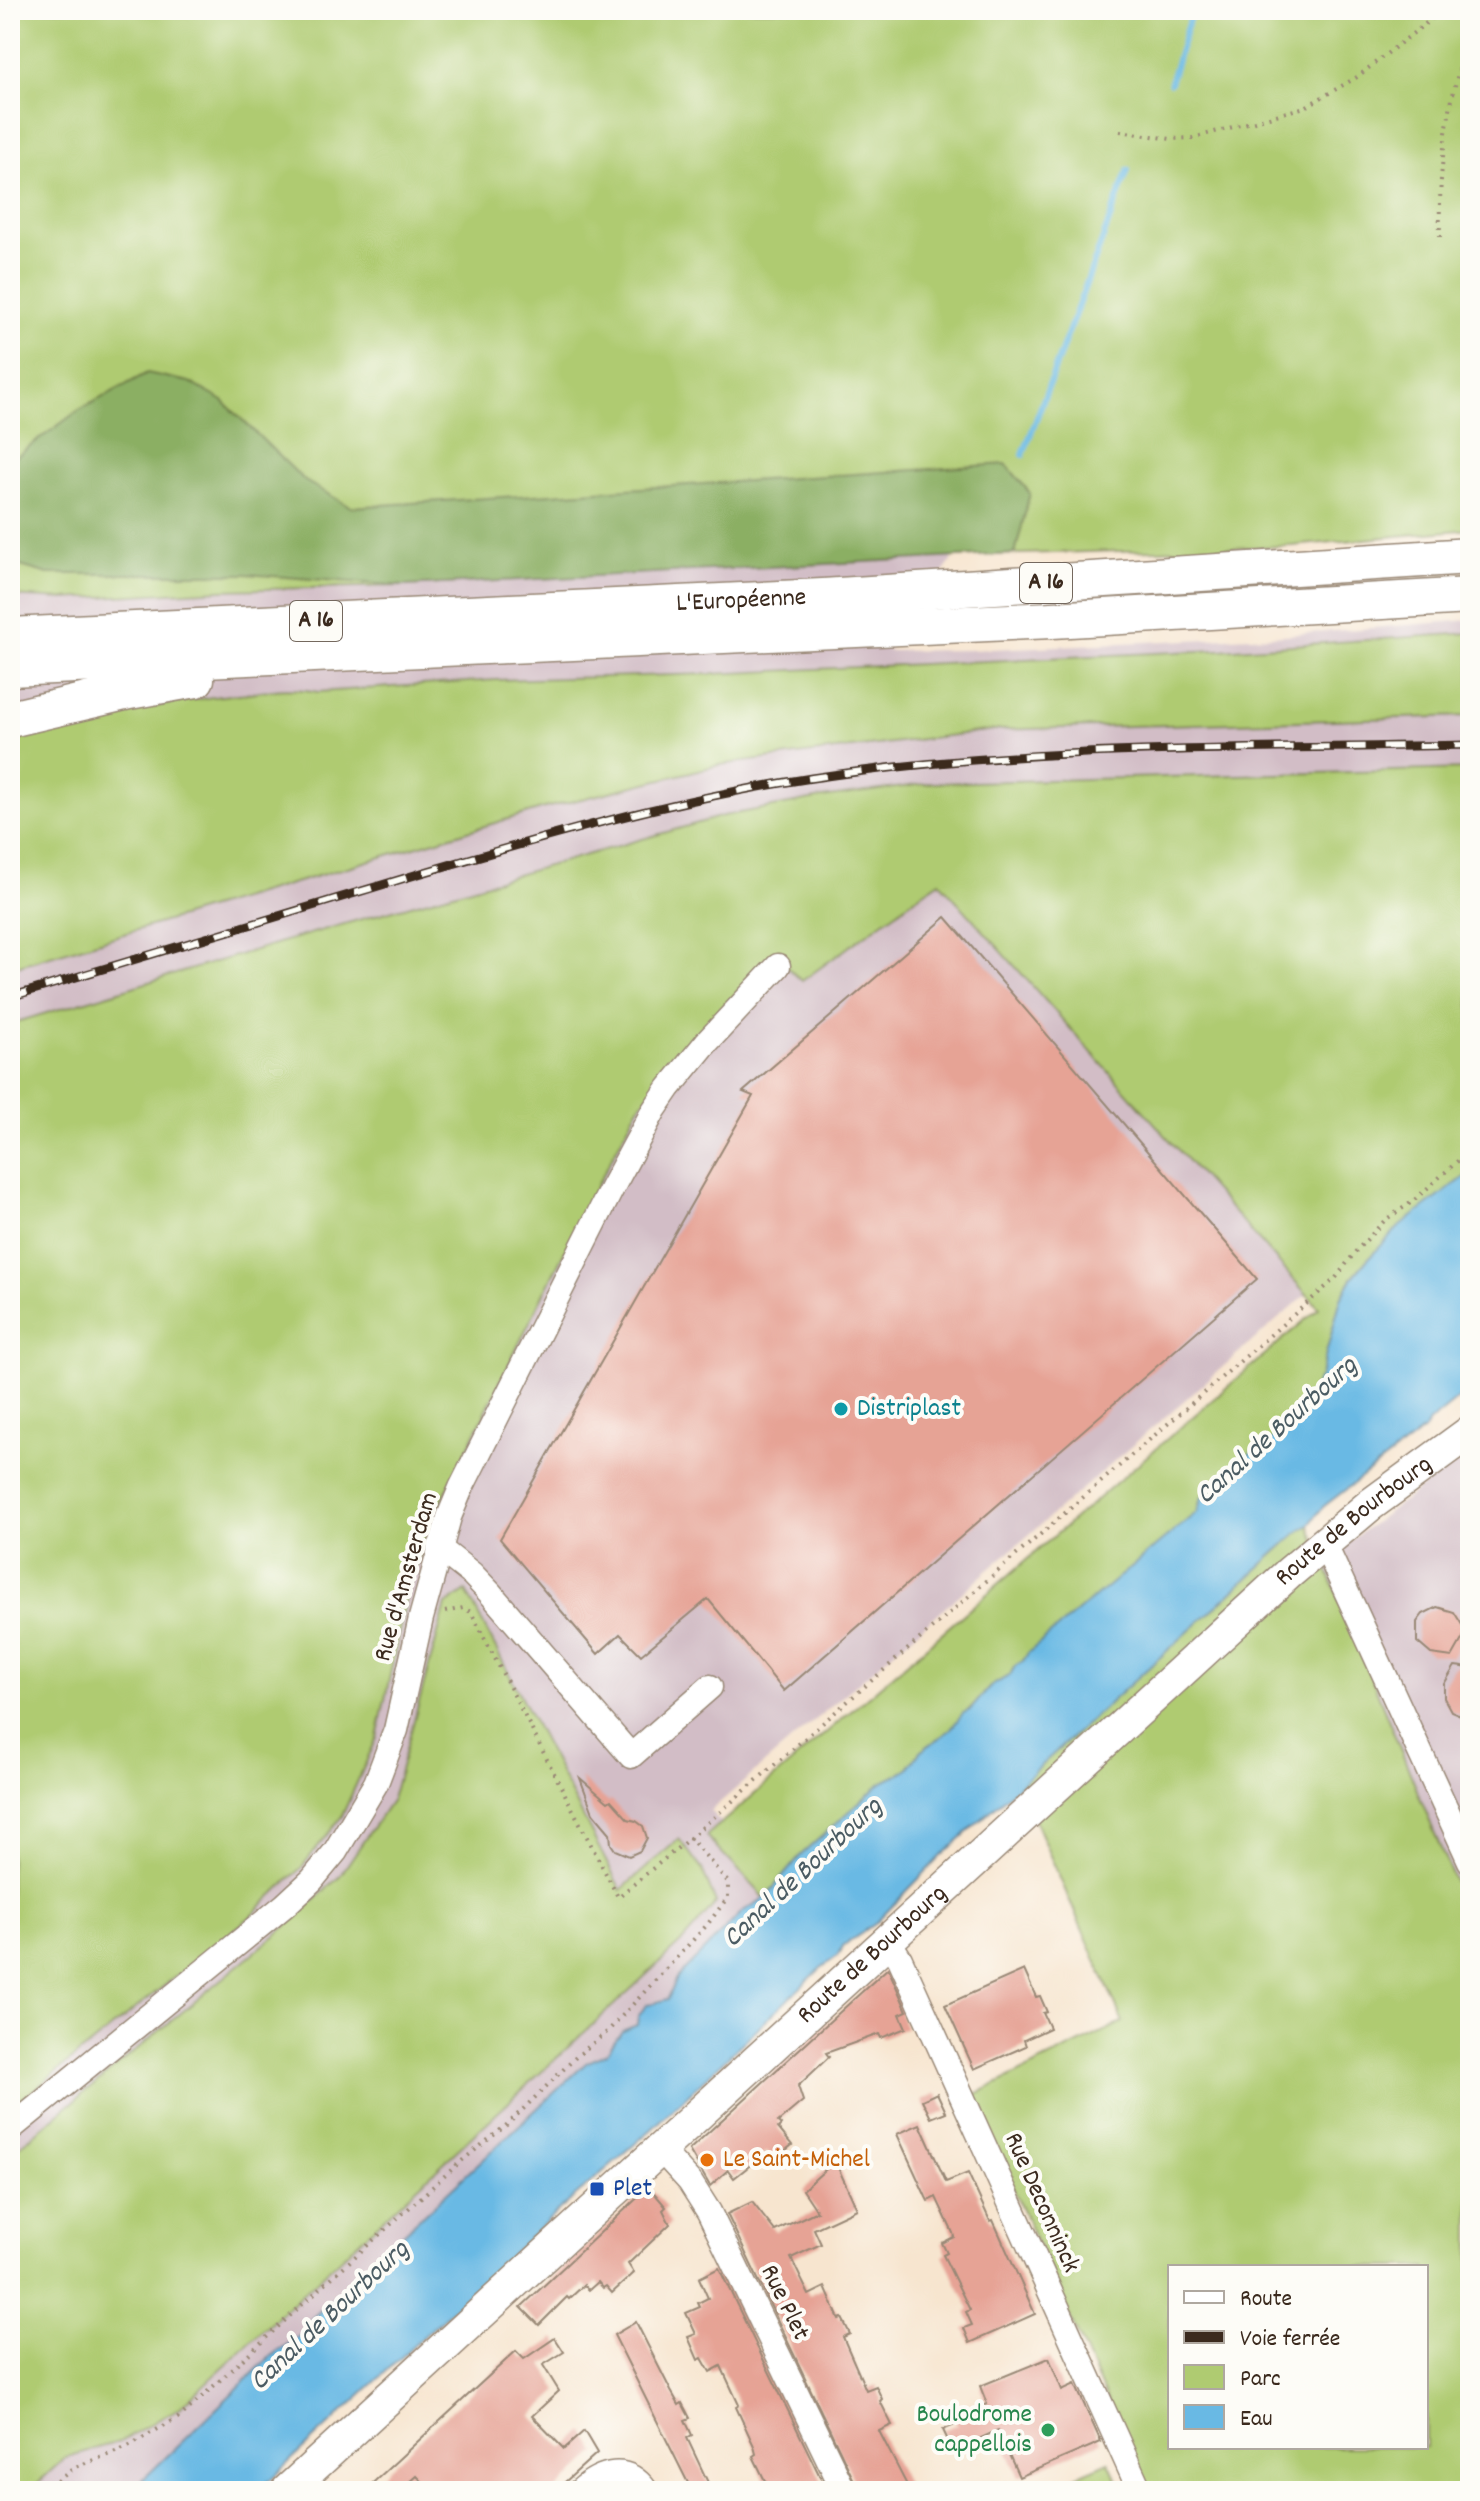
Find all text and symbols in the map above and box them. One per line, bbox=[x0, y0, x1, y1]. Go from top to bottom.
road number: A 16 bbox=[1020, 563, 1072, 603]
street label: L'Européenne bbox=[675, 579, 807, 623]
road number: A 16 bbox=[290, 601, 342, 641]
water label: Canal de Bourbourg bbox=[1188, 1348, 1368, 1516]
place label: Distriplast bbox=[857, 1391, 961, 1428]
marker: Distriplast bbox=[832, 1400, 850, 1418]
street label: Route de Bourbourg bbox=[1267, 1447, 1440, 1595]
street label: Rue d'Amsterdam bbox=[365, 1488, 449, 1666]
water label: Canal de Bourbourg bbox=[715, 1789, 893, 1959]
street label: Route de Bourbourg bbox=[789, 1876, 956, 2033]
street label: Rue Deconninck bbox=[994, 2127, 1088, 2279]
place label: Le Saint-Michel bbox=[723, 2142, 870, 2179]
marker: Le Saint-Michel bbox=[698, 2151, 716, 2169]
place label: Plet bbox=[613, 2171, 652, 2208]
marker: Plet bbox=[588, 2180, 606, 2198]
water label: Canal de Bourbourg bbox=[242, 2232, 420, 2402]
street label: Rue Plet bbox=[750, 2259, 818, 2348]
legend bbox=[1168, 2265, 1428, 2449]
text: Route bbox=[1240, 2283, 1292, 2317]
text: Voie ferrée bbox=[1240, 2323, 1340, 2357]
text: Parc bbox=[1240, 2363, 1281, 2397]
place label: Boulodrome cappellois bbox=[916, 2397, 1032, 2464]
text: Eau bbox=[1240, 2403, 1273, 2437]
marker: Boulodrome cappellois bbox=[1039, 2421, 1057, 2439]

